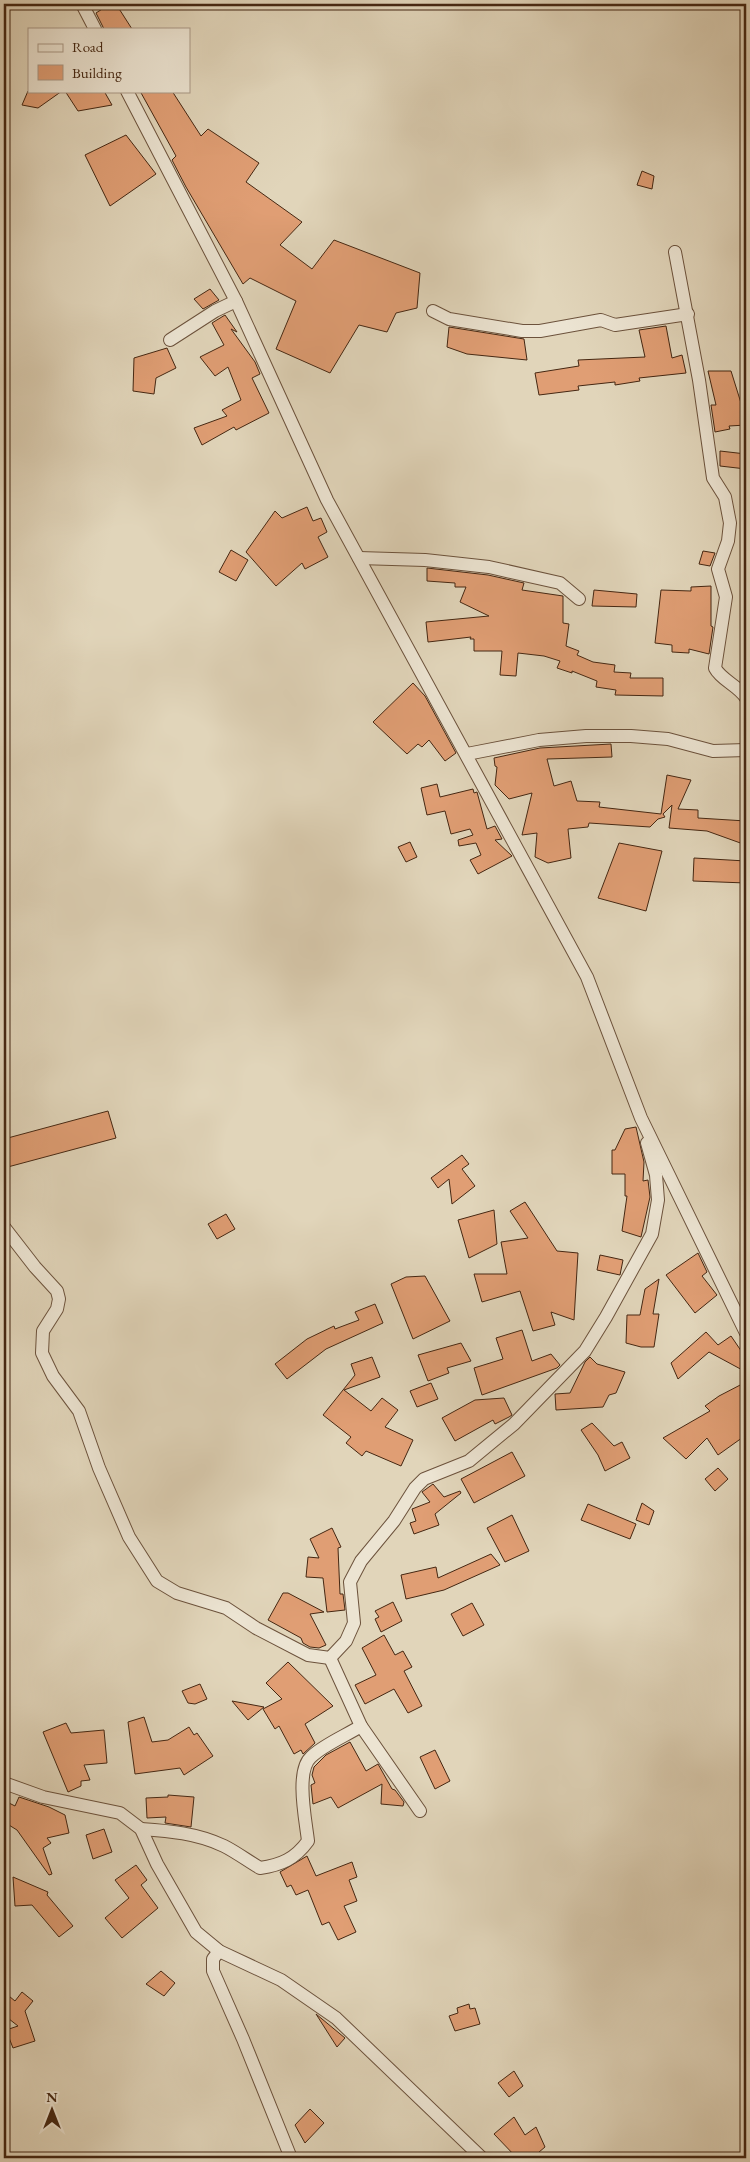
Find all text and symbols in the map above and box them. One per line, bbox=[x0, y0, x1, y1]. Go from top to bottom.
legend bbox=[28, 28, 190, 92]
text: Road bbox=[72, 37, 104, 56]
text: Building bbox=[72, 63, 122, 82]
north arrow bbox=[28, 2084, 78, 2134]
text: N bbox=[46, 2088, 58, 2106]

